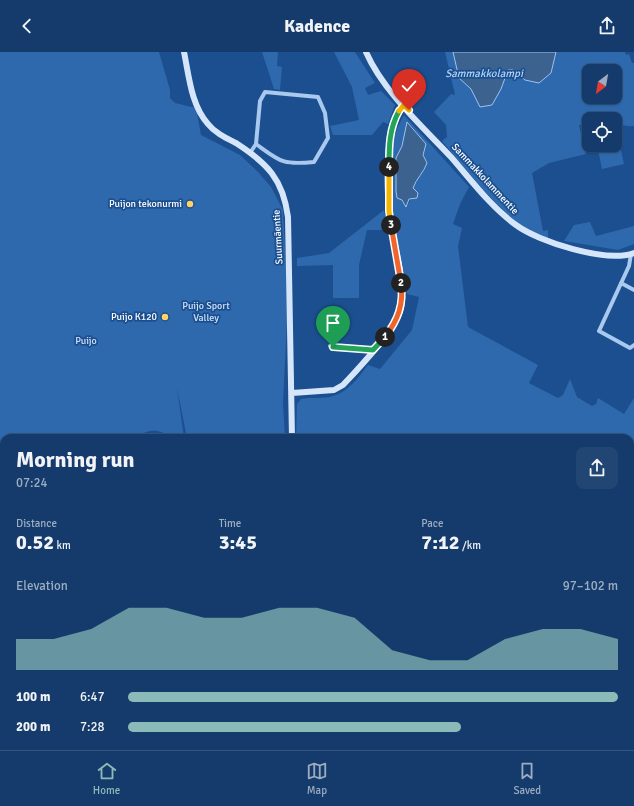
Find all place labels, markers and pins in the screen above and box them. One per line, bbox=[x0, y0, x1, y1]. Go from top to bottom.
pin bbox=[392, 69, 426, 110]
pin: 4 bbox=[379, 157, 399, 177]
place label: Puijon tekonurmi bbox=[109, 198, 182, 210]
marker: Puijon tekonurmi bbox=[185, 199, 195, 209]
pin: 3 bbox=[381, 215, 401, 235]
pin: 2 bbox=[391, 273, 411, 293]
pin bbox=[316, 306, 350, 347]
place label: Puijo K120 bbox=[111, 311, 157, 323]
marker: Puijo K120 bbox=[160, 312, 170, 322]
pin: 1 bbox=[375, 327, 395, 347]

